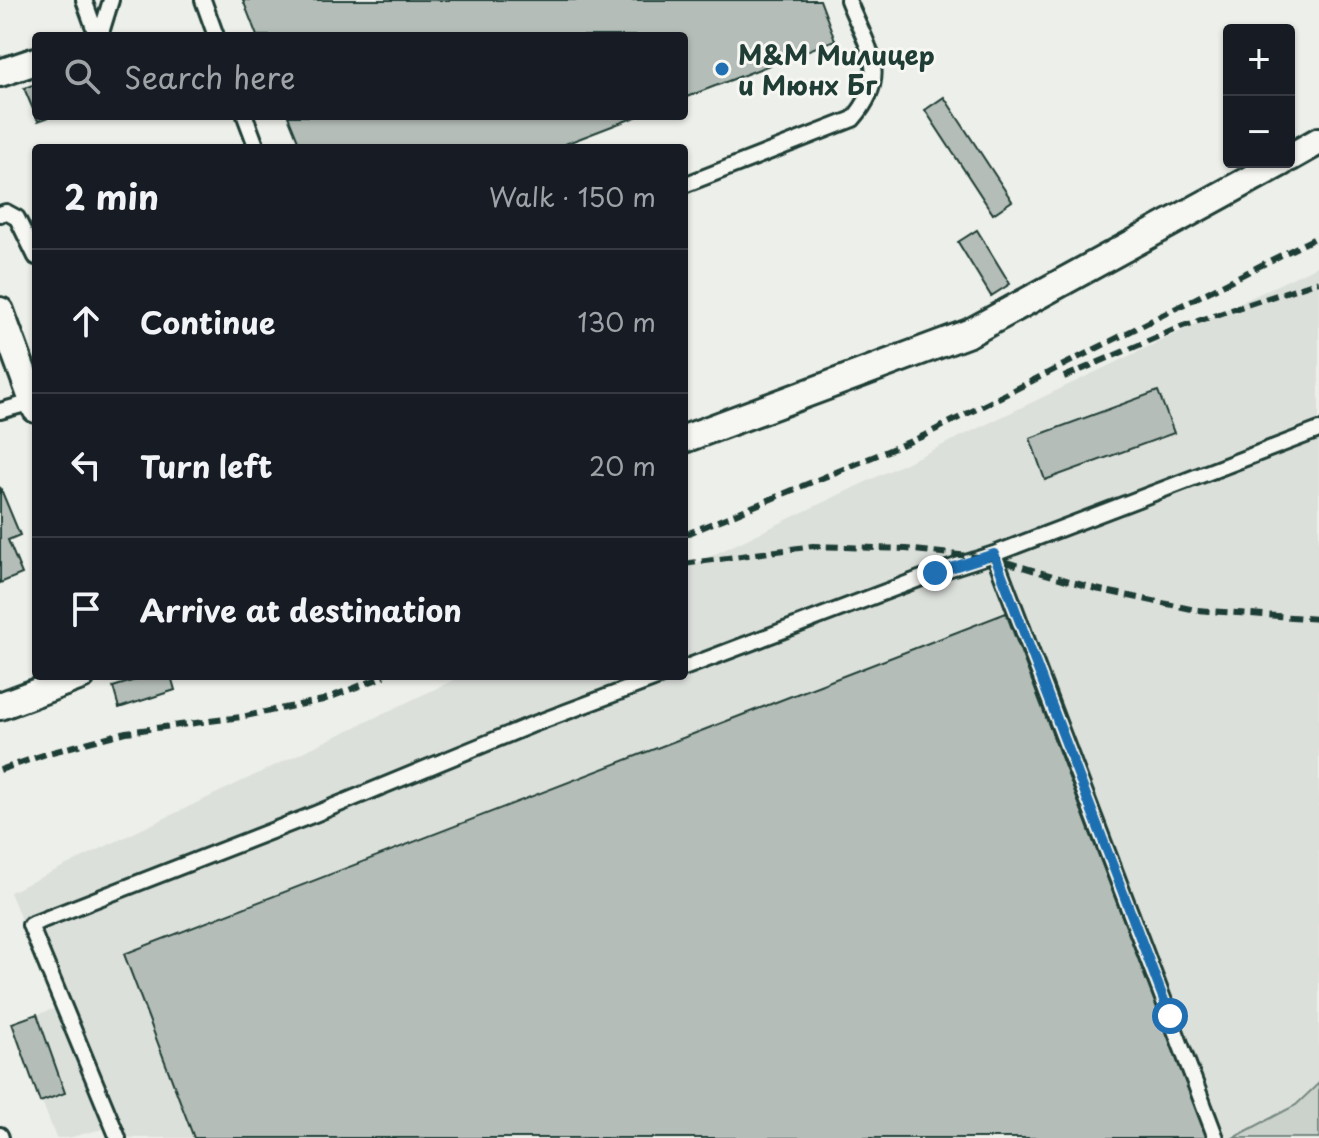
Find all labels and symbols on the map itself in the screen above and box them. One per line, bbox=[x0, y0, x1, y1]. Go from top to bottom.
place label: М&M Mилицер и Мюнх Бг bbox=[738, 35, 935, 104]
marker: М&M Mилицер и Мюнх Бг bbox=[713, 60, 731, 78]
route end bbox=[917, 555, 953, 591]
route start bbox=[1152, 998, 1188, 1034]

